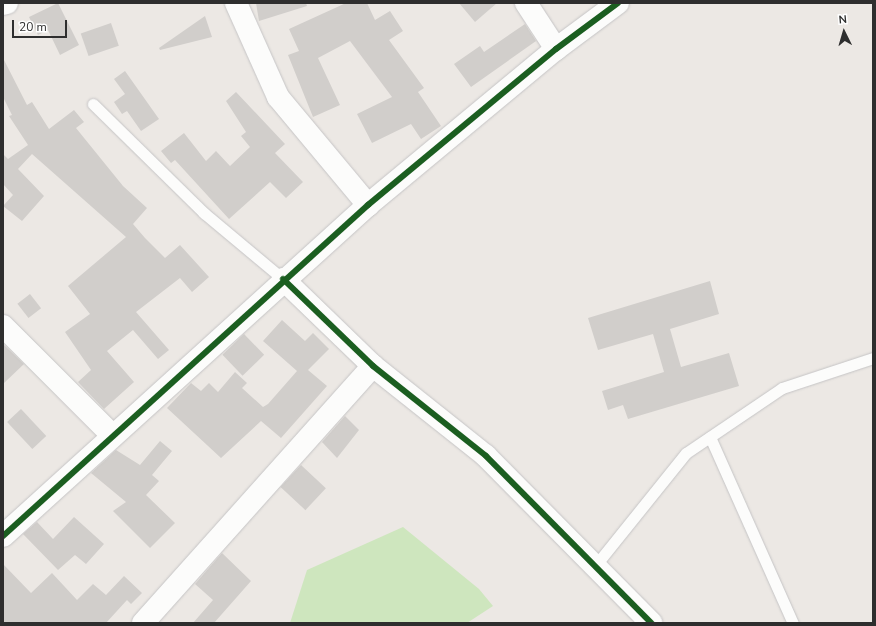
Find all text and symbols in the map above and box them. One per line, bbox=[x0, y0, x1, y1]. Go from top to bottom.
scale bar bbox=[14, 12, 69, 38]
north arrow bbox=[824, 12, 864, 52]
text: N bbox=[838, 12, 848, 27]
text: 20 m bbox=[19, 19, 47, 35]

